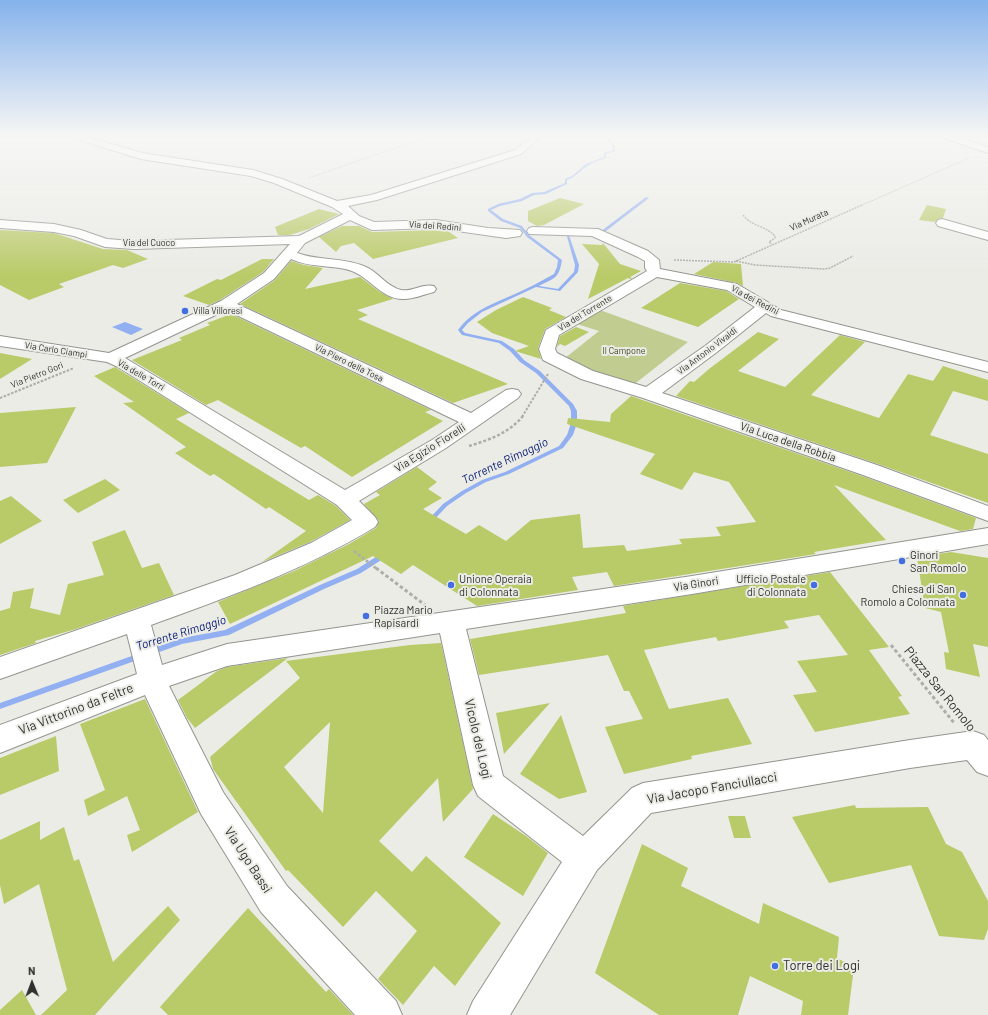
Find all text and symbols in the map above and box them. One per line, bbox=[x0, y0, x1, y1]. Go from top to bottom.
street label: Via Murata bbox=[788, 207, 830, 233]
street label: Via dei Redini bbox=[408, 219, 462, 233]
street label: Via del Cuoco bbox=[123, 238, 175, 248]
street label: Via dei Redini bbox=[729, 283, 781, 317]
street label: Via del Torrente bbox=[556, 293, 614, 333]
marker: Villa Villoresi bbox=[180, 306, 190, 316]
place label: Villa Villoresi bbox=[193, 306, 242, 316]
street label: Via Antonio Vivaldi bbox=[675, 325, 739, 377]
street label: Via Carlo Ciampi bbox=[24, 340, 88, 360]
street label: Via Piero della Tosa bbox=[313, 342, 385, 384]
park label: Il Campone bbox=[602, 346, 646, 356]
street label: Via delle Torri bbox=[115, 357, 167, 393]
street label: Via Pietro Gori bbox=[9, 360, 65, 390]
street label: Via Luca della Robbia bbox=[738, 419, 838, 465]
street label: Via Egizio Fiorelli bbox=[392, 421, 468, 475]
water label: Torrente Rimaggio bbox=[460, 435, 550, 487]
place label: Ginori San Romolo bbox=[910, 548, 966, 574]
marker: Ginori San Romolo bbox=[897, 556, 907, 566]
place label: Unione Operaia di Colonnata bbox=[459, 572, 532, 598]
place label: Ufficio Postale di Colonnata bbox=[736, 572, 806, 598]
street label: Via Ginori bbox=[673, 574, 719, 594]
marker: Unione Operaia di Colonnata bbox=[446, 580, 456, 590]
marker: Ufficio Postale di Colonnata bbox=[809, 580, 819, 590]
place label: Chiesa di San Romolo a Colonnata bbox=[860, 582, 955, 608]
marker: Chiesa di San Romolo a Colonnata bbox=[958, 590, 968, 600]
place label: Piazza Mario Rapisardi bbox=[374, 603, 433, 629]
marker: Piazza Mario Rapisardi bbox=[361, 611, 371, 621]
water label: Torrente Rimaggio bbox=[134, 612, 228, 654]
street label: Piazza San Romolo bbox=[901, 643, 979, 735]
street label: Via Vittorino da Feltre bbox=[16, 680, 136, 738]
street label: Vicolo del Logi bbox=[461, 697, 495, 781]
street label: Via Jacopo Fanciullacci bbox=[646, 769, 778, 807]
street label: Via Ugo Bassi bbox=[221, 824, 275, 896]
place label: Torre dei Logi bbox=[783, 958, 860, 974]
marker: Torre dei Logi bbox=[770, 961, 780, 971]
north arrow bbox=[12, 963, 52, 1003]
text: N bbox=[28, 964, 36, 977]

